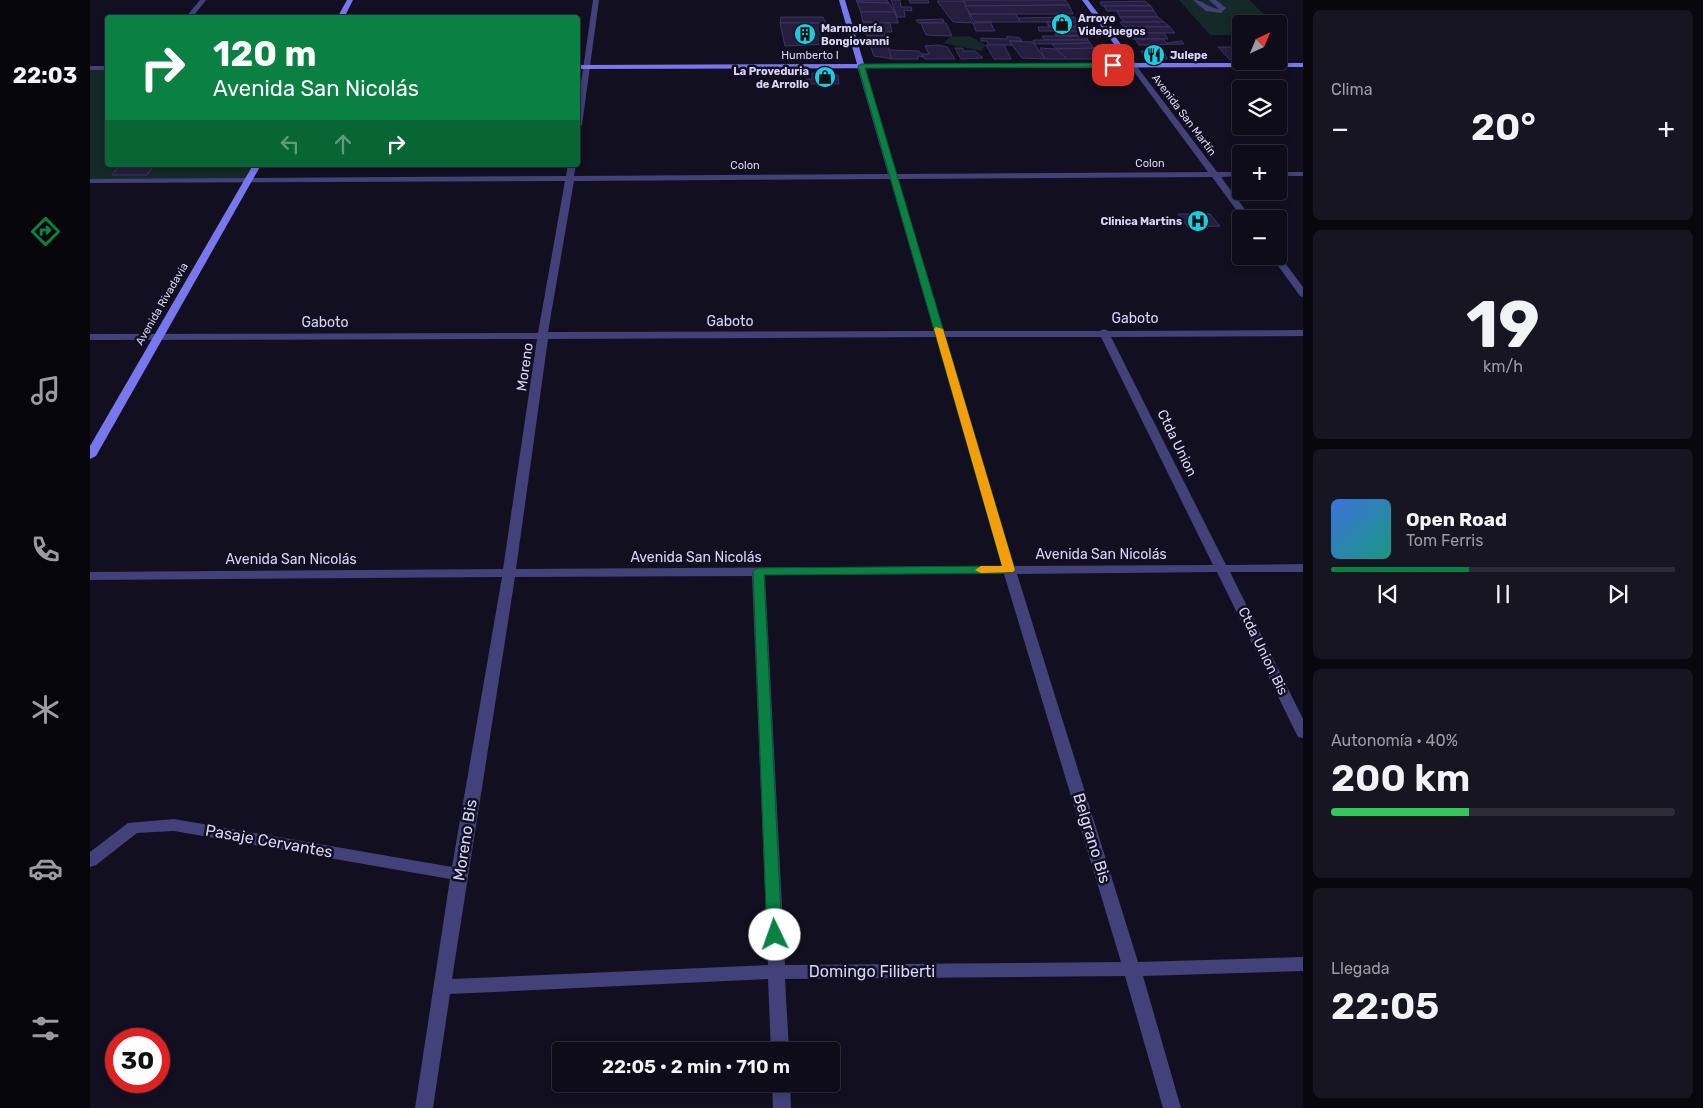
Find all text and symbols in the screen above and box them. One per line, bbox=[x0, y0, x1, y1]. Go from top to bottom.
shop icon: Arroyo Videojuegos bbox=[1050, 12, 1074, 36]
place label: Arroyo Videojuegos bbox=[1078, 12, 1146, 38]
north arrow bbox=[1232, 15, 1288, 70]
map controls bbox=[1232, 15, 1287, 265]
building icon: Marmolería Bongiovanni bbox=[793, 22, 817, 46]
place label: Marmolería Bongiovanni bbox=[821, 22, 889, 48]
text: 120 m bbox=[213, 33, 316, 75]
icon: right bbox=[130, 35, 195, 100]
restaurant icon: Julepe bbox=[1142, 43, 1166, 67]
pin bbox=[1092, 44, 1134, 86]
street label: Humberto I bbox=[781, 49, 839, 62]
place label: Julepe bbox=[1170, 49, 1208, 62]
icon: arrive bbox=[1099, 51, 1127, 79]
text: 22:03 bbox=[13, 62, 77, 89]
place label: La Proveduria de Arrollo bbox=[733, 65, 809, 91]
shop icon: La Proveduria de Arrollo bbox=[813, 65, 837, 89]
street label: Avenida San Martín bbox=[1149, 72, 1219, 158]
text: Avenida San Nicolás bbox=[213, 75, 419, 102]
button: layers bbox=[1232, 80, 1287, 135]
text: Clima bbox=[1331, 80, 1372, 99]
text: 20° bbox=[1471, 104, 1536, 150]
text: − bbox=[1331, 112, 1349, 145]
text: + bbox=[1658, 112, 1675, 145]
icon: left bbox=[276, 130, 304, 158]
icon: ahead bbox=[329, 130, 357, 158]
icon: right bbox=[382, 130, 410, 158]
button: + bbox=[1232, 145, 1287, 200]
street label: Colon bbox=[1135, 157, 1165, 170]
street label: Colon bbox=[730, 159, 760, 172]
hospital icon: Clinica Martins bbox=[1186, 209, 1210, 233]
button: − bbox=[1232, 210, 1287, 265]
icon: directions bbox=[28, 214, 63, 249]
place label: Clinica Martins bbox=[1100, 215, 1182, 228]
street label: Avenida Rivadavia bbox=[133, 261, 191, 347]
text: 19 bbox=[1466, 286, 1540, 363]
street label: Gaboto bbox=[1111, 310, 1159, 327]
street label: Gaboto bbox=[706, 313, 754, 330]
street label: Gaboto bbox=[301, 314, 349, 331]
street label: Moreno bbox=[513, 342, 537, 392]
text: km/h bbox=[1483, 357, 1523, 376]
icon: music bbox=[28, 373, 63, 408]
street label: Ctda Union bbox=[1153, 407, 1201, 479]
text: Open Road bbox=[1406, 508, 1507, 531]
text: Tom Ferris bbox=[1406, 531, 1483, 550]
icon: phone bbox=[28, 532, 63, 567]
street label: Avenida San Nicolás bbox=[1035, 546, 1167, 563]
street label: Avenida San Nicolás bbox=[630, 549, 762, 566]
street label: Avenida San Nicolás bbox=[225, 551, 357, 568]
icon: previous bbox=[1374, 580, 1402, 608]
icon: pause bbox=[1489, 580, 1517, 608]
icon: next bbox=[1604, 580, 1632, 608]
street label: Ctda Union Bis bbox=[1234, 604, 1292, 698]
icon: climate bbox=[28, 692, 63, 727]
text: Autonomía · 40% bbox=[1331, 731, 1458, 750]
text: 200 km bbox=[1331, 755, 1470, 801]
street label: Belgrano Bis bbox=[1069, 791, 1115, 885]
street label: Moreno Bis bbox=[449, 798, 481, 882]
street label: Pasaje Cervantes bbox=[204, 820, 334, 862]
icon: car bbox=[28, 851, 63, 886]
position arrow bbox=[748, 908, 800, 960]
text: Llegada bbox=[1331, 959, 1390, 978]
street label: Domingo Filiberti bbox=[809, 962, 935, 981]
text: 22:05 bbox=[1331, 983, 1439, 1029]
icon: filters bbox=[28, 1011, 63, 1046]
speed limit sign: 30 bbox=[105, 1028, 170, 1093]
text: 22:05 · 2 min · 710 m bbox=[602, 1055, 790, 1078]

